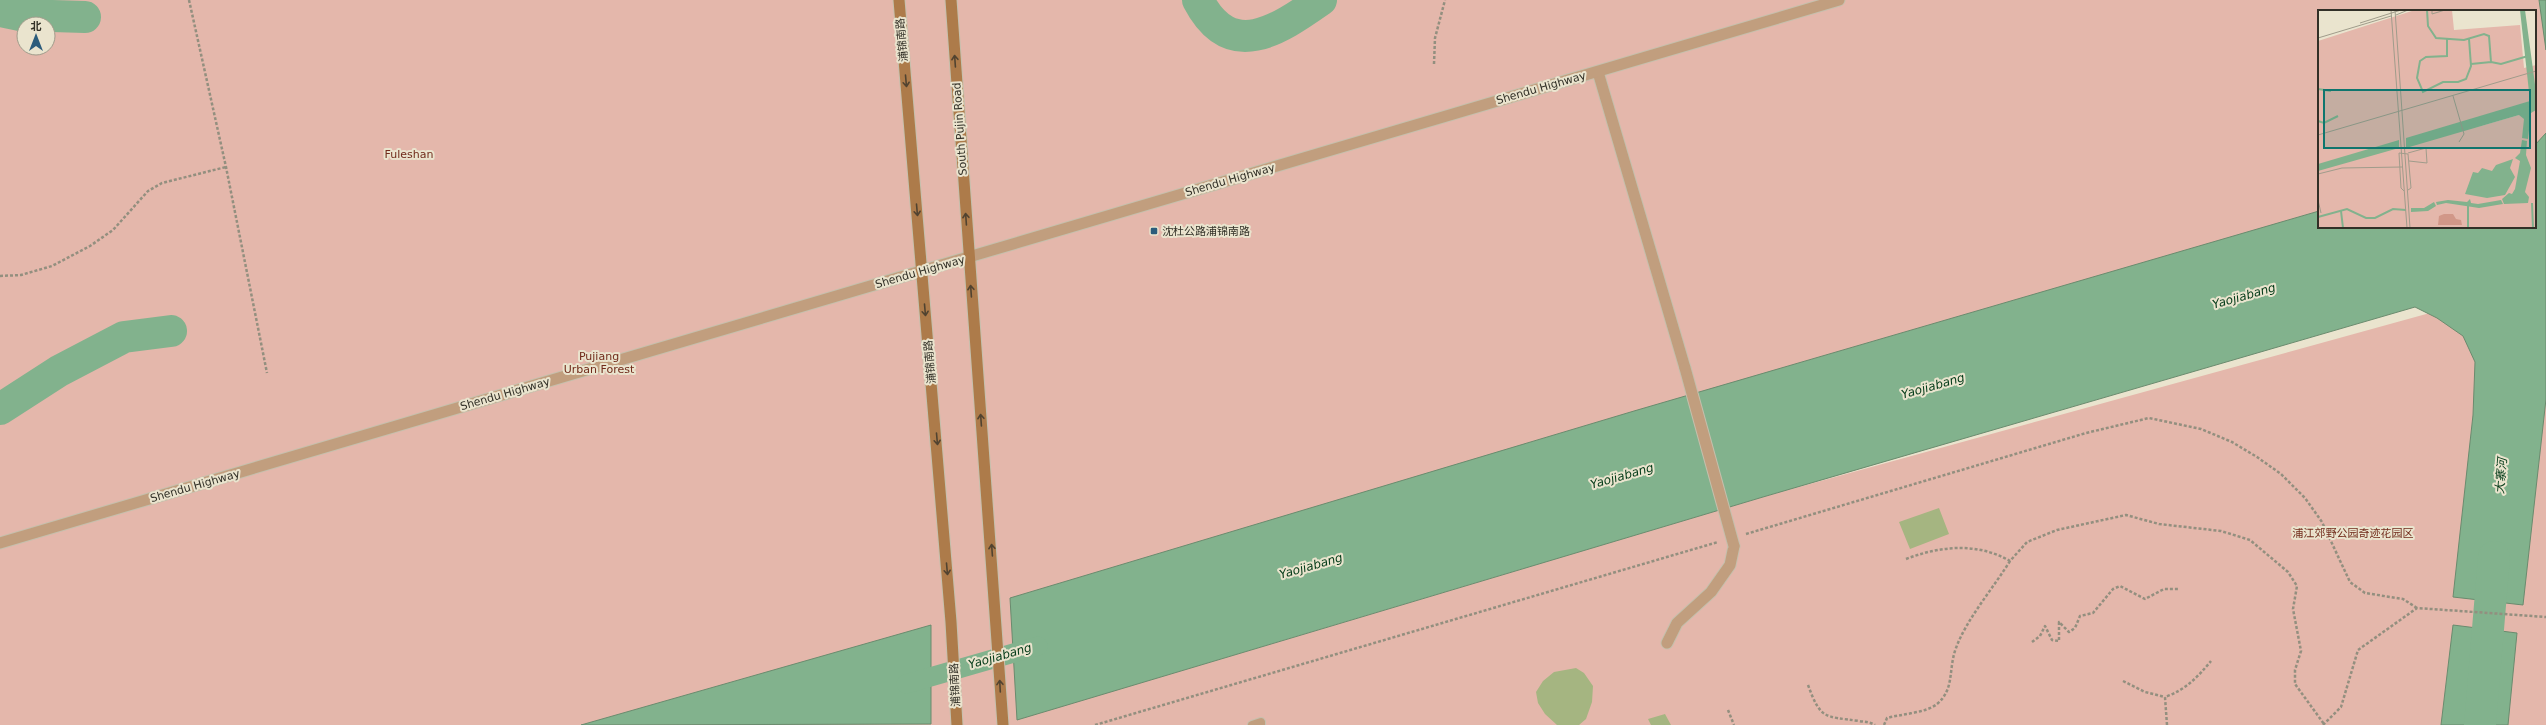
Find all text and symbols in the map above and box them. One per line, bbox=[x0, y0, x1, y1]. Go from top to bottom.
inset map bbox=[2318, 10, 2536, 228]
north arrow bbox=[16, 16, 56, 56]
street label: 浦锦南路 bbox=[894, 18, 910, 62]
text: 北 bbox=[31, 20, 42, 33]
one-way arrow bbox=[952, 55, 959, 68]
street label: Shendu Highway bbox=[1495, 69, 1588, 107]
one-way arrow bbox=[902, 74, 909, 87]
street label: South Pujin Road bbox=[950, 82, 970, 176]
park label: Fuleshan bbox=[385, 148, 433, 161]
street label: Shendu Highway bbox=[1184, 161, 1277, 199]
one-way arrow bbox=[913, 203, 920, 216]
one-way arrow bbox=[963, 213, 970, 226]
place label: 沈杜公路浦锦南路 bbox=[1162, 225, 1250, 238]
marker: 沈杜公路浦锦南路 bbox=[1149, 226, 1159, 236]
street label: Shendu Highway bbox=[874, 253, 967, 291]
water label: Yaojiabang bbox=[2211, 280, 2278, 312]
one-way arrow bbox=[968, 285, 975, 298]
one-way arrow bbox=[922, 303, 929, 316]
street label: 浦锦南路 bbox=[922, 340, 938, 384]
park label: Pujiang Urban Forest bbox=[564, 350, 635, 376]
water label: Yaojiabang bbox=[1900, 370, 1967, 402]
street label: Shendu Highway bbox=[459, 375, 552, 413]
one-way arrow bbox=[978, 414, 985, 427]
one-way arrow bbox=[933, 432, 940, 445]
water label: 大寨河 bbox=[2492, 455, 2510, 495]
water label: Yaojiabang bbox=[1589, 460, 1656, 492]
street label: Shendu Highway bbox=[149, 467, 242, 505]
park label: 浦江郊野公园奇迹花园区 bbox=[2293, 527, 2414, 540]
one-way arrow bbox=[988, 544, 995, 557]
water label: Yaojiabang bbox=[1278, 550, 1345, 582]
one-way arrow bbox=[944, 562, 951, 575]
water label: Yaojiabang bbox=[967, 640, 1034, 672]
street label: 浦锦南路 bbox=[947, 663, 963, 707]
one-way arrow bbox=[997, 680, 1004, 693]

